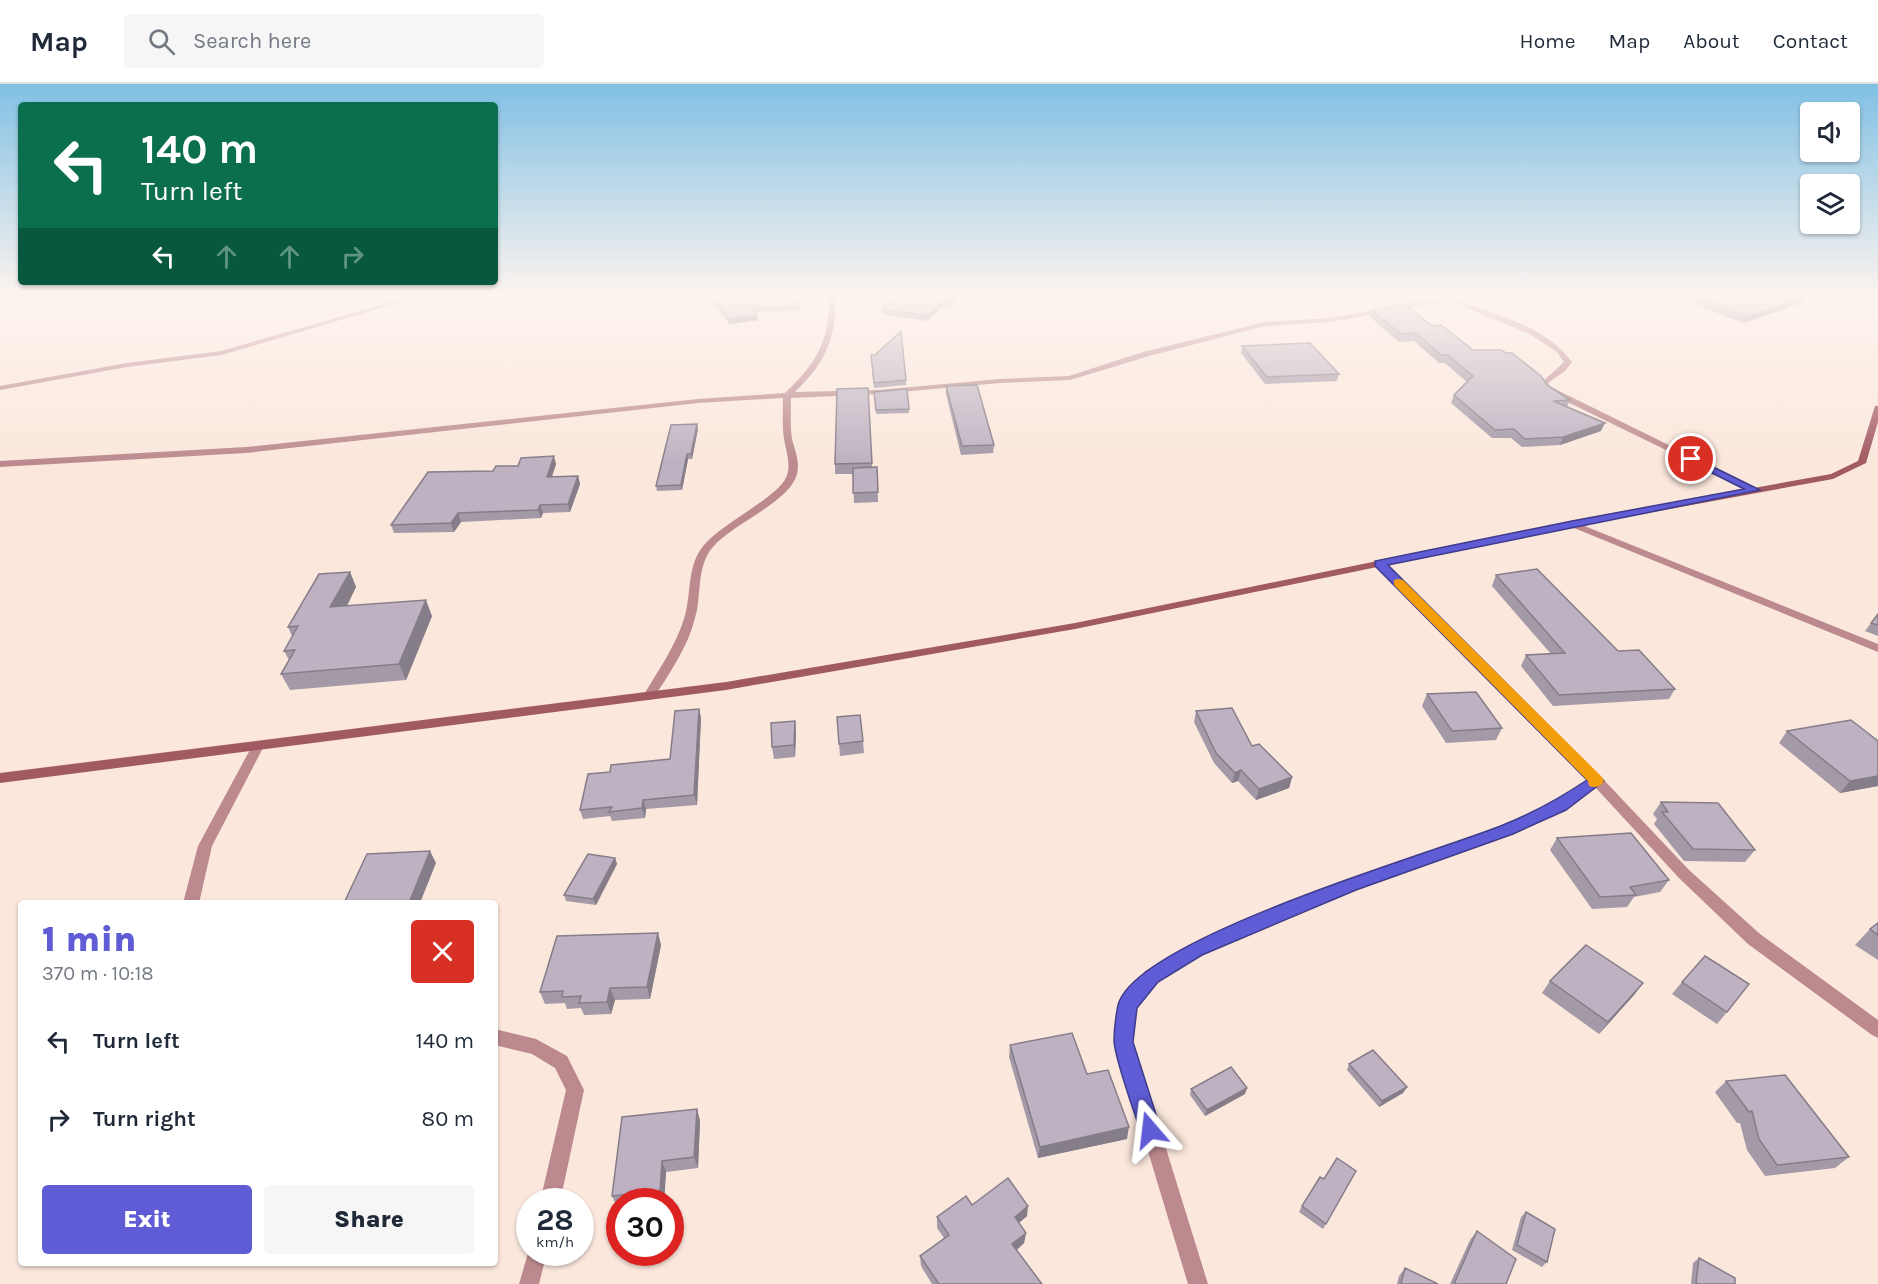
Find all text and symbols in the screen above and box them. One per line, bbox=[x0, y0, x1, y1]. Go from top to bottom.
search box bbox=[124, 14, 544, 68]
text: Map bbox=[30, 25, 88, 58]
icon: search bbox=[145, 25, 178, 58]
text: Search here bbox=[193, 28, 311, 54]
text: Home bbox=[1520, 29, 1576, 53]
text: Map bbox=[1609, 29, 1650, 53]
text: About bbox=[1683, 29, 1740, 53]
text: Contact bbox=[1773, 29, 1848, 53]
map controls bbox=[1800, 102, 1860, 234]
button: sound bbox=[1800, 102, 1860, 162]
text: 140 m bbox=[141, 124, 258, 174]
icon: left bbox=[42, 126, 120, 204]
button: layers bbox=[1800, 174, 1860, 234]
text: Turn left bbox=[141, 175, 242, 207]
icon: left bbox=[147, 240, 180, 273]
icon: ahead bbox=[210, 240, 243, 273]
icon: ahead bbox=[273, 240, 306, 273]
icon: right bbox=[336, 240, 369, 273]
pin bbox=[1665, 433, 1716, 484]
icon: arrive bbox=[1674, 442, 1707, 475]
text: 1 min bbox=[42, 918, 136, 960]
button: close bbox=[411, 920, 474, 983]
text: 370 m · 10:18 bbox=[42, 962, 154, 985]
icon: left bbox=[42, 1025, 75, 1058]
text: Turn left bbox=[93, 1028, 180, 1054]
text: 140 m bbox=[416, 1028, 474, 1054]
position arrow bbox=[1118, 1098, 1182, 1162]
icon: right bbox=[42, 1103, 75, 1136]
text: Turn right bbox=[93, 1106, 196, 1132]
text: 80 m bbox=[422, 1106, 474, 1132]
button: Exit bbox=[42, 1185, 252, 1254]
button: Share bbox=[264, 1185, 474, 1254]
speed limit sign: 30 bbox=[606, 1188, 684, 1266]
text: 28 bbox=[536, 1202, 574, 1238]
text: km/h bbox=[536, 1233, 574, 1251]

